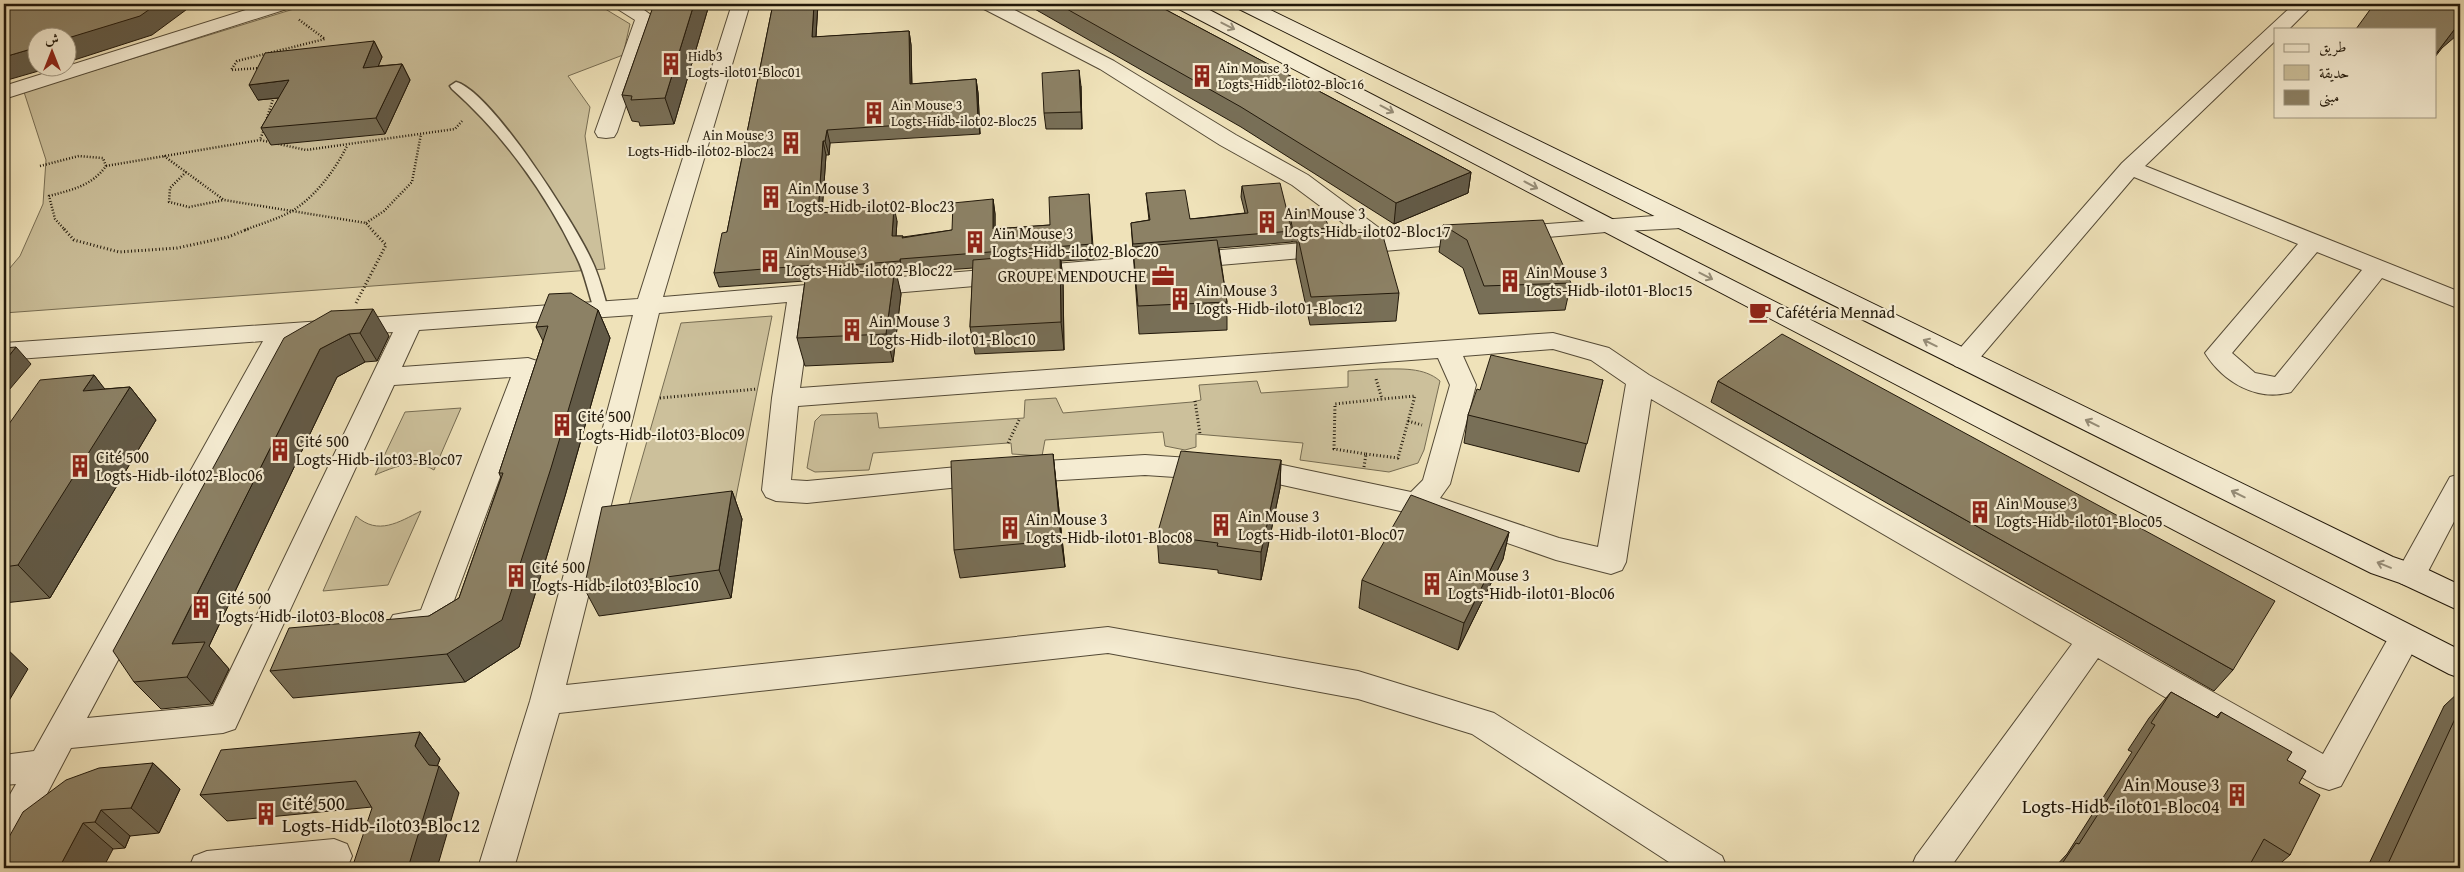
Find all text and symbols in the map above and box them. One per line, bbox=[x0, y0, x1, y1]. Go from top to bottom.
one-way arrow bbox=[1220, 22, 1235, 31]
north arrow bbox=[28, 28, 78, 78]
legend bbox=[2274, 28, 2436, 118]
text: ش bbox=[45, 29, 59, 49]
text: طريق bbox=[2319, 36, 2346, 57]
place label: Hidb3 Logts-ilot01-Bloc01 bbox=[688, 46, 801, 82]
building icon: Hidb3 Logts-ilot01-Bloc01 bbox=[658, 51, 684, 77]
place label: Ain Mouse 3 Logts-Hidb-ilot02-Bloc16 bbox=[1218, 58, 1364, 94]
text: حديقة bbox=[2319, 62, 2349, 83]
building icon: Ain Mouse 3 Logts-Hidb-ilot02-Bloc16 bbox=[1189, 63, 1215, 89]
text: مبنى bbox=[2319, 86, 2339, 108]
place label: Ain Mouse 3 Logts-Hidb-ilot02-Bloc25 bbox=[891, 95, 1037, 131]
building icon: Ain Mouse 3 Logts-Hidb-ilot02-Bloc25 bbox=[861, 100, 887, 126]
one-way arrow bbox=[1380, 104, 1395, 114]
place label: Ain Mouse 3 Logts-Hidb-ilot02-Bloc24 bbox=[628, 125, 774, 161]
building icon: Ain Mouse 3 Logts-Hidb-ilot02-Bloc24 bbox=[778, 130, 804, 156]
place label: Ain Mouse 3 Logts-Hidb-ilot02-Bloc23 bbox=[788, 176, 955, 218]
one-way arrow bbox=[1523, 181, 1538, 190]
building icon: Ain Mouse 3 Logts-Hidb-ilot02-Bloc23 bbox=[758, 184, 784, 210]
place label: Ain Mouse 3 Logts-Hidb-ilot02-Bloc17 bbox=[1284, 201, 1451, 243]
building icon: Ain Mouse 3 Logts-Hidb-ilot02-Bloc17 bbox=[1254, 209, 1280, 235]
place label: Ain Mouse 3 Logts-Hidb-ilot02-Bloc20 bbox=[992, 221, 1159, 263]
building icon: Ain Mouse 3 Logts-Hidb-ilot02-Bloc20 bbox=[962, 229, 988, 255]
place label: Ain Mouse 3 Logts-Hidb-ilot02-Bloc22 bbox=[786, 240, 953, 282]
building icon: Ain Mouse 3 Logts-Hidb-ilot02-Bloc22 bbox=[757, 248, 783, 274]
place label: Ain Mouse 3 Logts-Hidb-ilot01-Bloc15 bbox=[1526, 260, 1693, 302]
office icon: GROUPE MENDOUCHE bbox=[1150, 263, 1176, 289]
place label: GROUPE MENDOUCHE bbox=[998, 264, 1146, 288]
building icon: Ain Mouse 3 Logts-Hidb-ilot01-Bloc15 bbox=[1497, 268, 1523, 294]
one-way arrow bbox=[1698, 272, 1713, 281]
place label: Ain Mouse 3 Logts-Hidb-ilot01-Bloc12 bbox=[1196, 278, 1363, 320]
building icon: Ain Mouse 3 Logts-Hidb-ilot01-Bloc12 bbox=[1167, 286, 1193, 312]
cafe icon: Cafétéria Mennad bbox=[1747, 299, 1773, 325]
place label: Cafétéria Mennad bbox=[1776, 300, 1895, 324]
place label: Ain Mouse 3 Logts-Hidb-ilot01-Bloc10 bbox=[869, 309, 1036, 351]
building icon: Ain Mouse 3 Logts-Hidb-ilot01-Bloc10 bbox=[839, 317, 865, 343]
one-way arrow bbox=[1923, 338, 1938, 348]
place label: Cité 500 Logts-Hidb-ilot03-Bloc09 bbox=[578, 404, 745, 446]
building icon: Cité 500 Logts-Hidb-ilot03-Bloc09 bbox=[549, 412, 575, 438]
one-way arrow bbox=[2085, 417, 2100, 427]
place label: Cité 500 Logts-Hidb-ilot03-Bloc07 bbox=[296, 429, 463, 471]
building icon: Cité 500 Logts-Hidb-ilot03-Bloc07 bbox=[267, 437, 293, 463]
place label: Cité 500 Logts-Hidb-ilot02-Bloc06 bbox=[96, 445, 263, 487]
building icon: Cité 500 Logts-Hidb-ilot02-Bloc06 bbox=[67, 453, 93, 479]
one-way arrow bbox=[2231, 489, 2246, 498]
place label: Ain Mouse 3 Logts-Hidb-ilot01-Bloc05 bbox=[1996, 491, 2163, 533]
building icon: Ain Mouse 3 Logts-Hidb-ilot01-Bloc05 bbox=[1967, 499, 1993, 525]
place label: Ain Mouse 3 Logts-Hidb-ilot01-Bloc07 bbox=[1238, 504, 1405, 546]
place label: Ain Mouse 3 Logts-Hidb-ilot01-Bloc08 bbox=[1026, 507, 1193, 549]
building icon: Ain Mouse 3 Logts-Hidb-ilot01-Bloc07 bbox=[1208, 512, 1234, 538]
building icon: Ain Mouse 3 Logts-Hidb-ilot01-Bloc08 bbox=[997, 515, 1023, 541]
place label: Cité 500 Logts-Hidb-ilot03-Bloc10 bbox=[532, 555, 699, 597]
one-way arrow bbox=[2377, 560, 2392, 570]
building icon: Cité 500 Logts-Hidb-ilot03-Bloc10 bbox=[503, 563, 529, 589]
place label: Ain Mouse 3 Logts-Hidb-ilot01-Bloc06 bbox=[1448, 563, 1615, 605]
building icon: Ain Mouse 3 Logts-Hidb-ilot01-Bloc06 bbox=[1419, 571, 1445, 597]
place label: Cité 500 Logts-Hidb-ilot03-Bloc08 bbox=[218, 586, 385, 628]
building icon: Cité 500 Logts-Hidb-ilot03-Bloc08 bbox=[188, 594, 214, 620]
place label: Ain Mouse 3 Logts-Hidb-ilot01-Bloc04 bbox=[2022, 770, 2220, 820]
building icon: Ain Mouse 3 Logts-Hidb-ilot01-Bloc04 bbox=[2224, 782, 2250, 808]
place label: Cité 500 Logts-Hidb-ilot03-Bloc12 bbox=[282, 789, 480, 839]
building icon: Cité 500 Logts-Hidb-ilot03-Bloc12 bbox=[253, 801, 279, 827]

